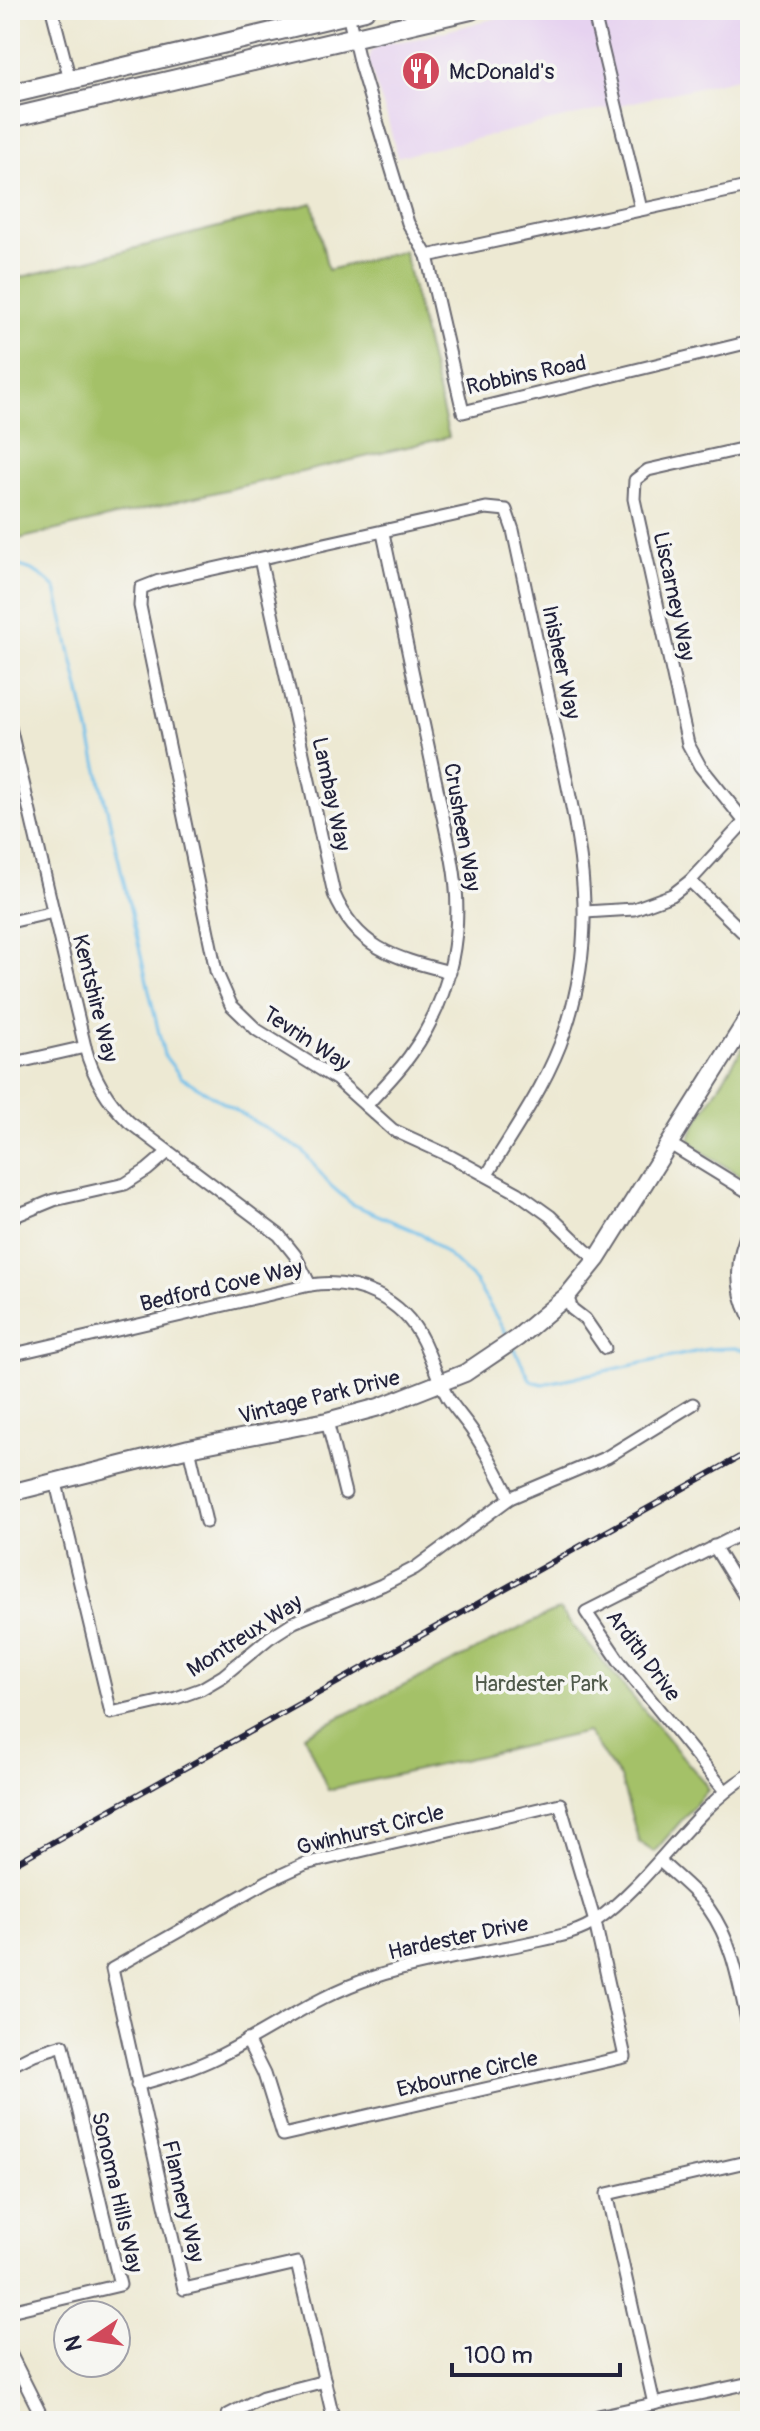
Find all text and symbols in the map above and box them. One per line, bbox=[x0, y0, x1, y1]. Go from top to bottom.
restaurant icon: McDonald's bbox=[400, 50, 442, 92]
place label: McDonald's bbox=[449, 58, 554, 86]
street label: Robbins Road bbox=[464, 349, 589, 401]
street label: Liscarney Way bbox=[647, 529, 701, 663]
street label: Inisheer Way bbox=[535, 603, 587, 722]
street label: Lambay Way bbox=[305, 735, 357, 854]
street label: Crusheen Way bbox=[437, 761, 487, 893]
street label: Kentshire Way bbox=[66, 932, 124, 1065]
street label: Tevrin Way bbox=[257, 1000, 356, 1077]
street label: Bedford Cove Way bbox=[137, 1254, 305, 1318]
street label: Vintage Park Drive bbox=[236, 1363, 403, 1431]
street label: Montreux Way bbox=[182, 1588, 308, 1684]
street label: Ardith Drive bbox=[600, 1604, 687, 1707]
park label: Hardester Park bbox=[474, 1670, 608, 1698]
street label: Gwinhurst Circle bbox=[294, 1798, 447, 1862]
street label: Hardester Drive bbox=[386, 1909, 531, 1966]
street label: Exbourne Circle bbox=[394, 2044, 540, 2104]
street label: Sonoma Hills Way bbox=[85, 2109, 149, 2275]
street label: Flannery Way bbox=[155, 2138, 211, 2265]
north arrow bbox=[52, 2299, 132, 2379]
scale bar bbox=[452, 2327, 620, 2377]
text: N bbox=[58, 2333, 89, 2354]
text: 100 m bbox=[464, 2341, 533, 2370]

